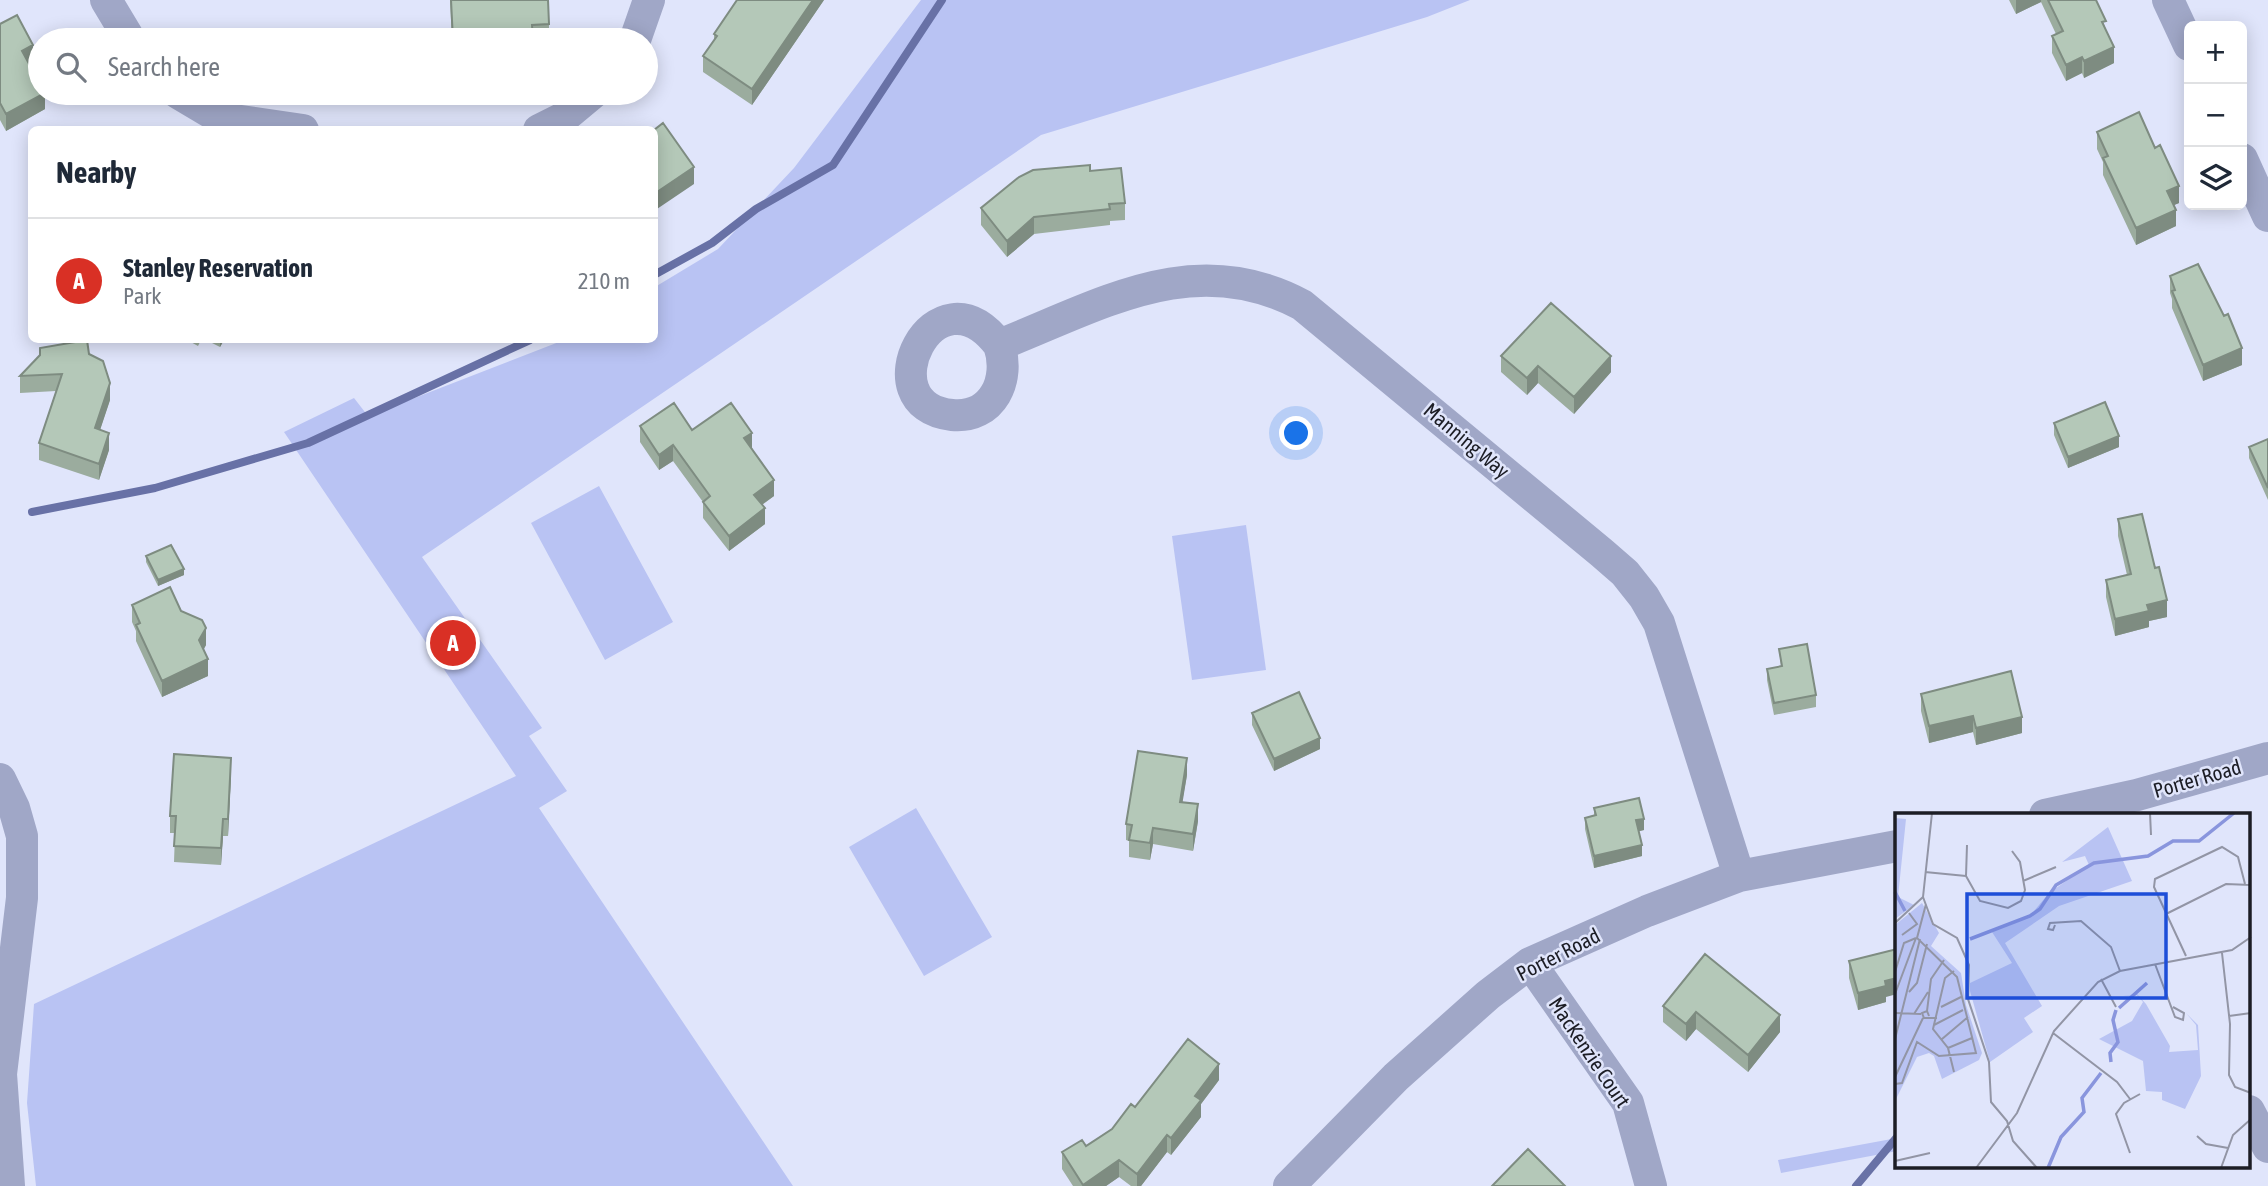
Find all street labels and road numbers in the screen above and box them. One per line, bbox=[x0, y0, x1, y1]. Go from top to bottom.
street label: Manning Way bbox=[1419, 397, 1515, 483]
street label: Porter Road bbox=[2150, 754, 2244, 802]
street label: Porter Road bbox=[1512, 923, 1604, 985]
street label: MacKenzie Court bbox=[1544, 992, 1636, 1112]

